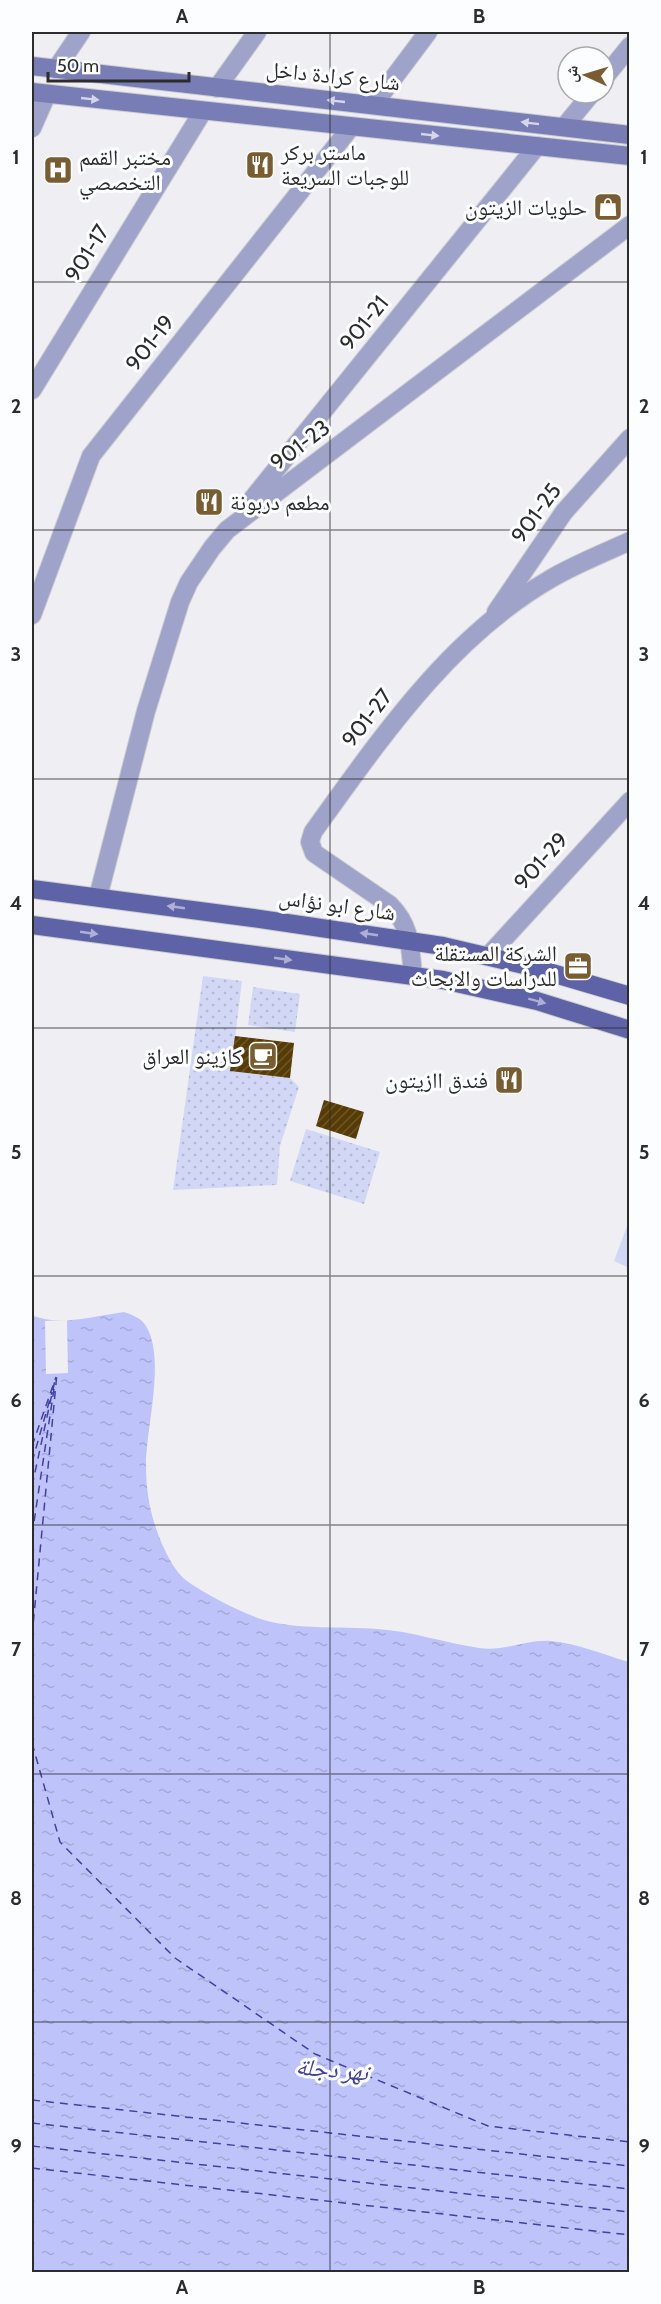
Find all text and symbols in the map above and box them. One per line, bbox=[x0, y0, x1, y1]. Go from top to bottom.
text: A bbox=[176, 4, 189, 28]
text: B bbox=[473, 4, 485, 28]
scale bar bbox=[48, 45, 189, 83]
north arrow bbox=[556, 45, 616, 105]
text: 50 m bbox=[57, 55, 99, 77]
street label: شارع كرادة داخل bbox=[265, 56, 401, 96]
text: ش bbox=[561, 65, 582, 83]
one-way arrow bbox=[80, 94, 99, 103]
one-way arrow bbox=[326, 96, 345, 105]
one-way arrow bbox=[520, 118, 539, 128]
one-way arrow bbox=[420, 130, 439, 140]
place label: ماستر بركر للوجبات السريعة bbox=[280, 139, 409, 191]
place label: مختبر القمم التخصصي bbox=[79, 144, 171, 199]
text: 1 bbox=[12, 145, 20, 169]
text: 1 bbox=[640, 145, 648, 169]
restaurant icon: ماستر بركر للوجبات السريعة bbox=[244, 149, 276, 181]
hospital icon: مختبر القمم التخصصي bbox=[42, 154, 74, 186]
shop icon: حلويات الزيتون bbox=[592, 191, 624, 223]
place label: حلويات الزيتون bbox=[465, 194, 587, 221]
street label: 901-17 bbox=[59, 219, 115, 287]
street label: 901-21 bbox=[334, 290, 394, 356]
street label: 901-19 bbox=[120, 310, 180, 376]
text: 2 bbox=[11, 394, 21, 418]
text: 2 bbox=[639, 394, 649, 418]
street label: 901-23 bbox=[265, 414, 335, 476]
street label: 901-25 bbox=[505, 478, 567, 548]
restaurant icon: مطعم دربونة bbox=[193, 486, 225, 518]
place label: مطعم دربونة bbox=[230, 489, 329, 517]
text: 3 bbox=[11, 642, 21, 666]
text: 3 bbox=[639, 642, 649, 666]
street label: 901-27 bbox=[336, 683, 398, 753]
street label: 901-29 bbox=[508, 827, 574, 895]
street label: شارع ابو نؤاس bbox=[277, 883, 397, 927]
text: 4 bbox=[10, 891, 22, 915]
text: 4 bbox=[638, 891, 650, 915]
one-way arrow bbox=[166, 903, 185, 912]
one-way arrow bbox=[80, 928, 99, 937]
one-way arrow bbox=[359, 930, 378, 939]
place label: الشركة المستقلة للدراسات والابحاث bbox=[411, 940, 557, 992]
office icon: الشركة المستقلة للدراسات والابحاث bbox=[562, 950, 594, 982]
one-way arrow bbox=[273, 955, 292, 964]
one-way arrow bbox=[528, 997, 546, 1007]
cafe icon: كازينو العراق bbox=[247, 1040, 279, 1072]
place label: كازينو العراق bbox=[142, 1043, 242, 1070]
restaurant icon: فندق اازيتون bbox=[493, 1064, 525, 1096]
place label: فندق اازيتون bbox=[385, 1067, 488, 1094]
text: 5 bbox=[11, 1140, 21, 1164]
text: 5 bbox=[639, 1140, 649, 1164]
text: 6 bbox=[10, 1388, 22, 1412]
text: 6 bbox=[638, 1388, 650, 1412]
text: 7 bbox=[11, 1637, 22, 1661]
text: 7 bbox=[639, 1637, 650, 1661]
text: 8 bbox=[10, 1886, 22, 1910]
text: 8 bbox=[638, 1886, 650, 1910]
water label: نهر دجلة bbox=[295, 2051, 373, 2087]
text: 9 bbox=[10, 2134, 22, 2158]
text: 9 bbox=[638, 2134, 650, 2158]
text: A bbox=[176, 2275, 189, 2299]
text: B bbox=[473, 2275, 485, 2299]

